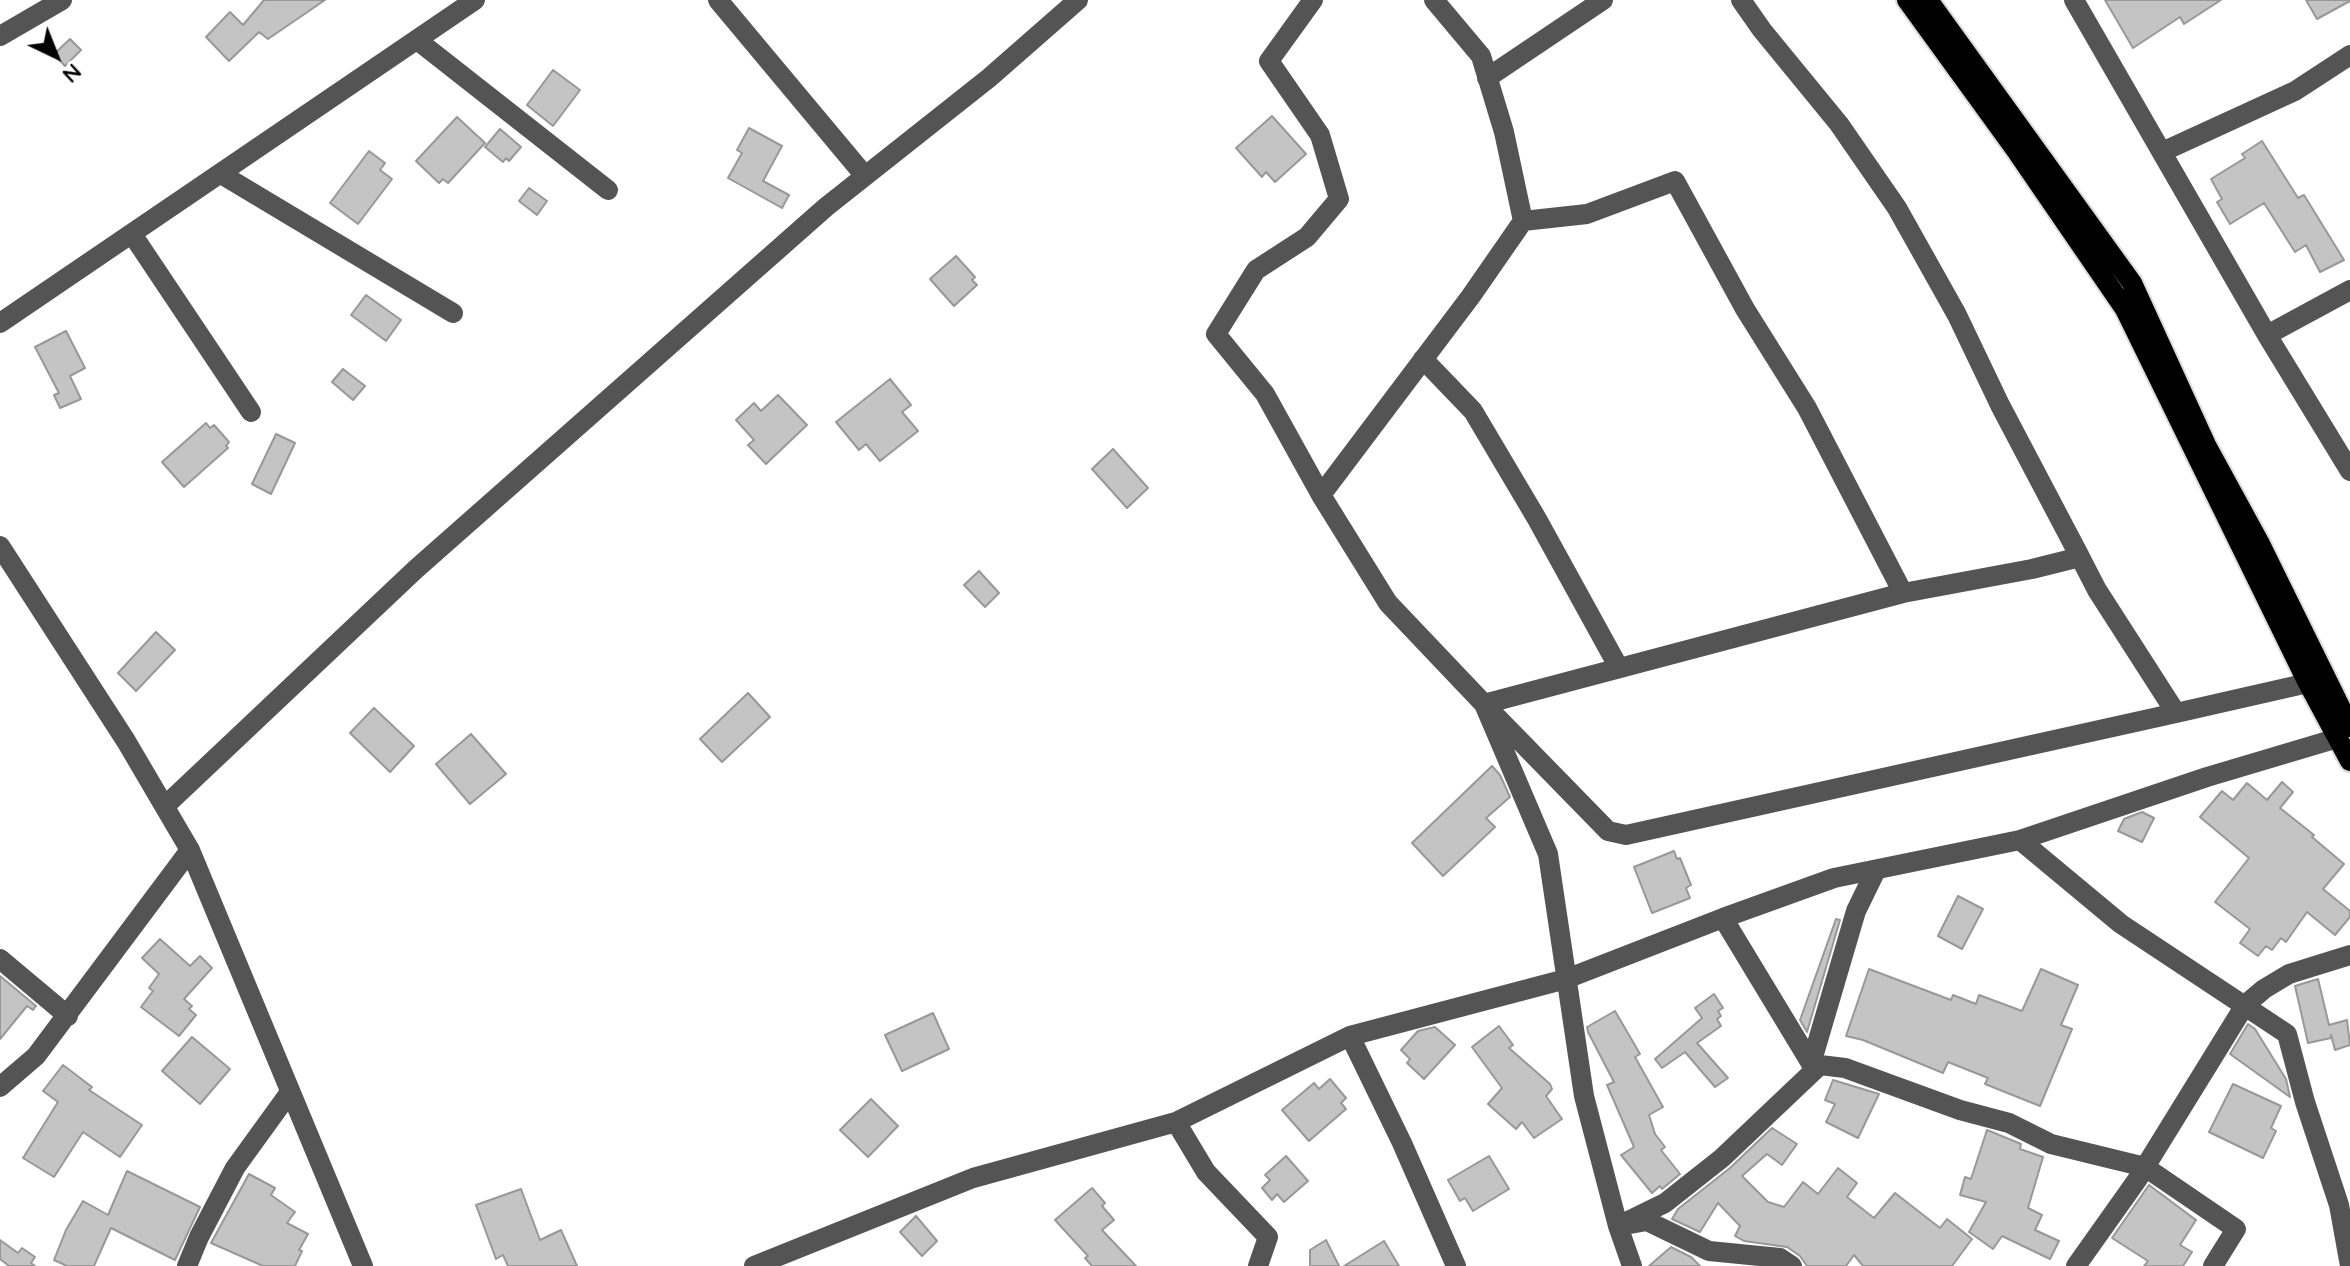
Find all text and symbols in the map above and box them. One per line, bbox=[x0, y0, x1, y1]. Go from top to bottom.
north arrow bbox=[16, 16, 96, 96]
text: N bbox=[57, 58, 88, 89]

